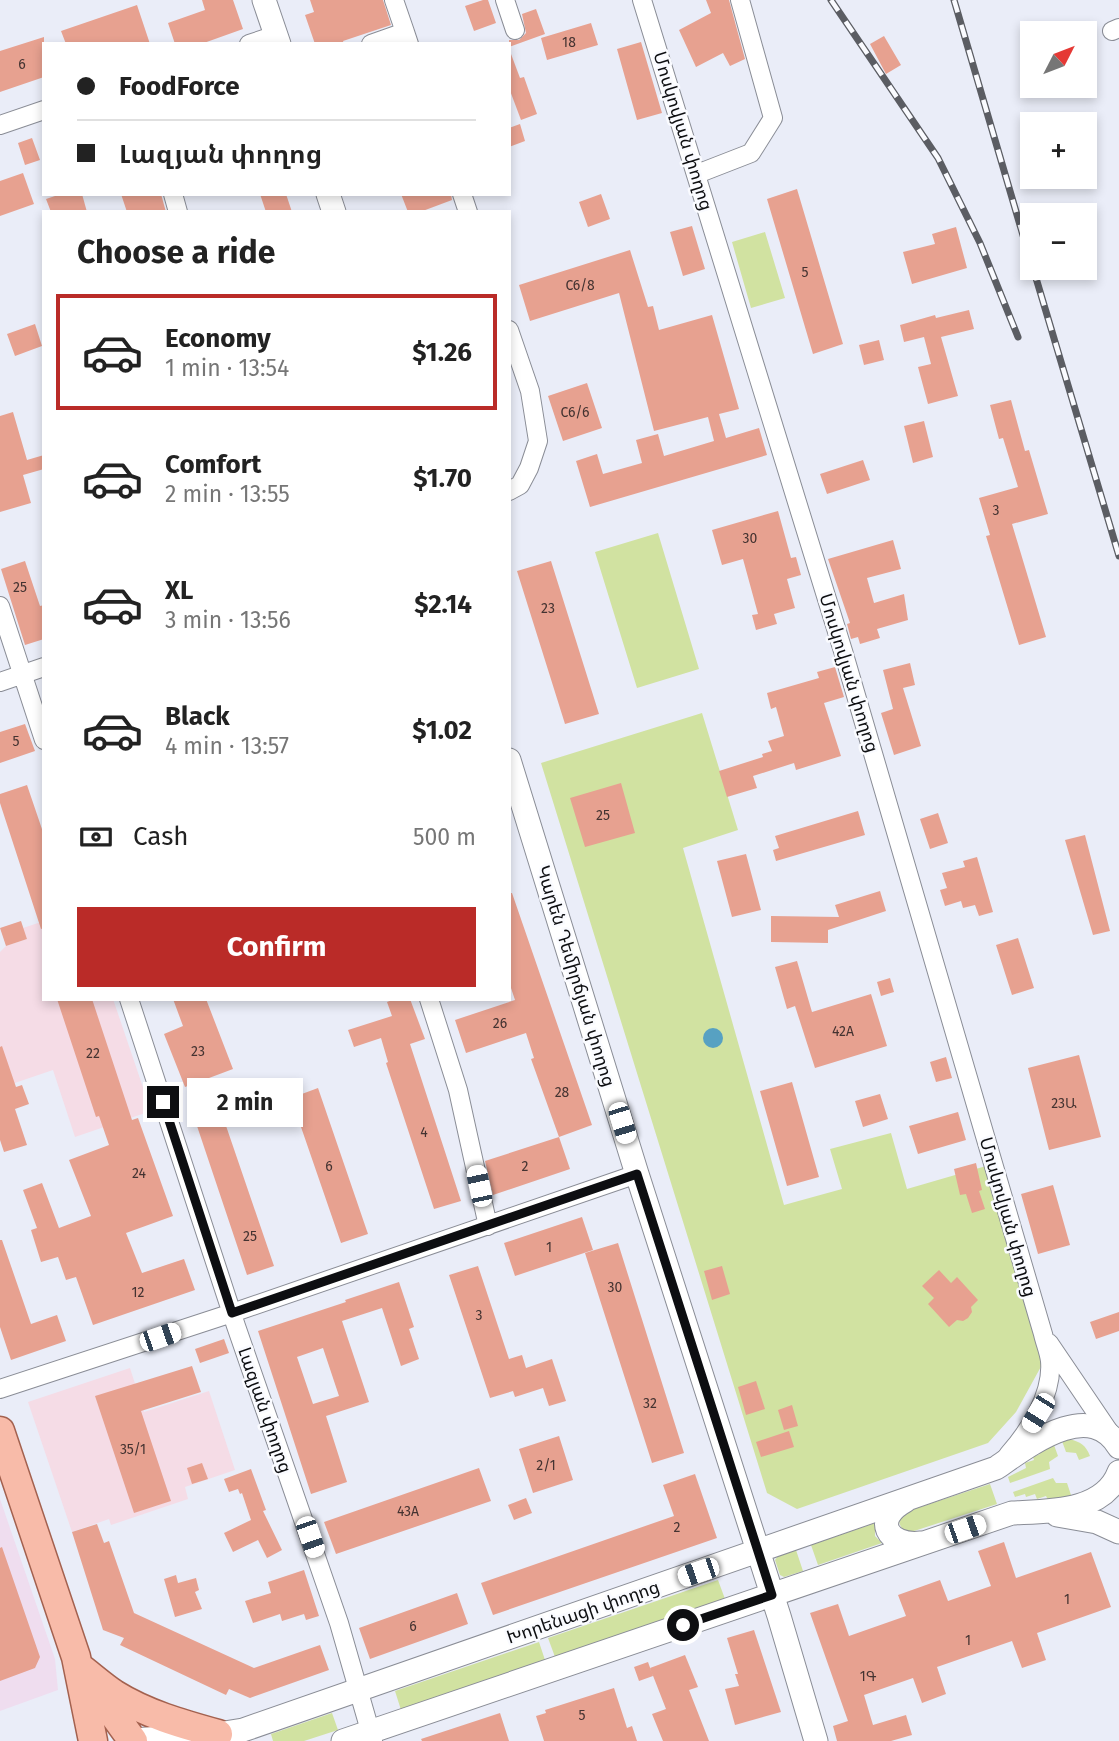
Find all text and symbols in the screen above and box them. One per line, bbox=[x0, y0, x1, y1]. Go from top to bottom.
north arrow bbox=[1020, 21, 1097, 98]
map controls bbox=[1020, 21, 1097, 280]
house number: 18 bbox=[562, 34, 576, 51]
street label: Մոսկովյան փողոց bbox=[648, 49, 718, 213]
house number: 6 bbox=[18, 56, 26, 73]
text: FoodForce bbox=[119, 71, 240, 102]
button: + bbox=[1020, 112, 1097, 189]
text: Լազյան փողոց bbox=[119, 139, 322, 170]
button: − bbox=[1020, 203, 1097, 280]
text: Choose a ride bbox=[77, 233, 275, 271]
house number: 5 bbox=[801, 264, 809, 281]
house number: C6/8 bbox=[565, 277, 595, 294]
icon: car bbox=[81, 321, 144, 384]
text: Economy bbox=[165, 323, 271, 354]
text: $1.26 bbox=[412, 337, 472, 368]
text: 1 min · 13:54 bbox=[165, 354, 289, 382]
house number: C6/6 bbox=[561, 404, 589, 421]
icon: car bbox=[81, 447, 144, 510]
text: Comfort bbox=[165, 449, 261, 480]
text: $1.70 bbox=[413, 463, 472, 494]
text: 2 min · 13:55 bbox=[165, 480, 290, 508]
house number: 3 bbox=[993, 502, 1000, 519]
house number: 30 bbox=[743, 530, 758, 547]
icon: car bbox=[81, 573, 144, 636]
text: XL bbox=[165, 575, 193, 606]
house number: 25 bbox=[13, 579, 27, 596]
text: $2.14 bbox=[414, 589, 472, 620]
street label: Մոսկովյան փողոց bbox=[814, 591, 884, 755]
house number: 23 bbox=[541, 600, 555, 617]
text: 3 min · 13:56 bbox=[165, 606, 291, 634]
icon: car bbox=[81, 699, 144, 762]
text: Black bbox=[165, 701, 230, 732]
text: $1.02 bbox=[412, 715, 472, 746]
text: 4 min · 13:57 bbox=[165, 732, 289, 760]
house number: 5 bbox=[12, 733, 20, 750]
house number: 25 bbox=[596, 807, 610, 824]
icon: cash bbox=[77, 818, 115, 856]
text: Cash bbox=[133, 821, 189, 852]
text: 500 m bbox=[413, 823, 476, 851]
street label: Կարեն Դեմիրճյան փողոց bbox=[532, 863, 620, 1089]
button: Confirm bbox=[77, 907, 476, 987]
house number: 26 bbox=[493, 1015, 507, 1032]
house number: 42A bbox=[832, 1023, 854, 1040]
house number: 23 bbox=[191, 1043, 205, 1060]
house number: 22 bbox=[86, 1045, 100, 1062]
callout: 2 min bbox=[188, 1078, 303, 1126]
house number: 28 bbox=[555, 1084, 570, 1101]
route end bbox=[147, 1086, 179, 1118]
text: 2 min bbox=[217, 1088, 273, 1116]
house number: 23Ա bbox=[1051, 1095, 1077, 1112]
car bbox=[606, 1100, 639, 1146]
house number: 4 bbox=[420, 1124, 428, 1141]
street label: Մոսկովյան փողոց bbox=[975, 1135, 1041, 1299]
house number: 6 bbox=[325, 1158, 333, 1175]
house number: 2 bbox=[522, 1158, 529, 1175]
car bbox=[465, 1163, 494, 1209]
house number: 24 bbox=[132, 1165, 147, 1182]
house number: 25 bbox=[243, 1228, 257, 1245]
house number: 1 bbox=[546, 1239, 552, 1256]
house number: 30 bbox=[608, 1279, 623, 1296]
house number: 12 bbox=[132, 1284, 145, 1301]
house number: 3 bbox=[476, 1307, 483, 1324]
car bbox=[137, 1320, 184, 1354]
street label: Լազյան փողոց bbox=[233, 1344, 297, 1476]
car bbox=[1018, 1390, 1059, 1436]
house number: 32 bbox=[643, 1395, 657, 1412]
house number: 35/1 bbox=[120, 1441, 146, 1458]
house number: 2/1 bbox=[536, 1457, 556, 1474]
house number: 43A bbox=[397, 1503, 419, 1520]
car bbox=[942, 1512, 989, 1546]
car bbox=[294, 1514, 327, 1560]
house number: 2 bbox=[674, 1519, 681, 1536]
car bbox=[675, 1555, 722, 1589]
street label: Խորենացի փողոց bbox=[504, 1576, 662, 1648]
house number: 1 bbox=[1064, 1591, 1070, 1608]
route start bbox=[667, 1609, 699, 1641]
house number: 6 bbox=[409, 1618, 417, 1635]
house number: 1 bbox=[965, 1632, 971, 1649]
house number: 1Գ bbox=[860, 1668, 877, 1685]
house number: 5 bbox=[578, 1707, 586, 1724]

